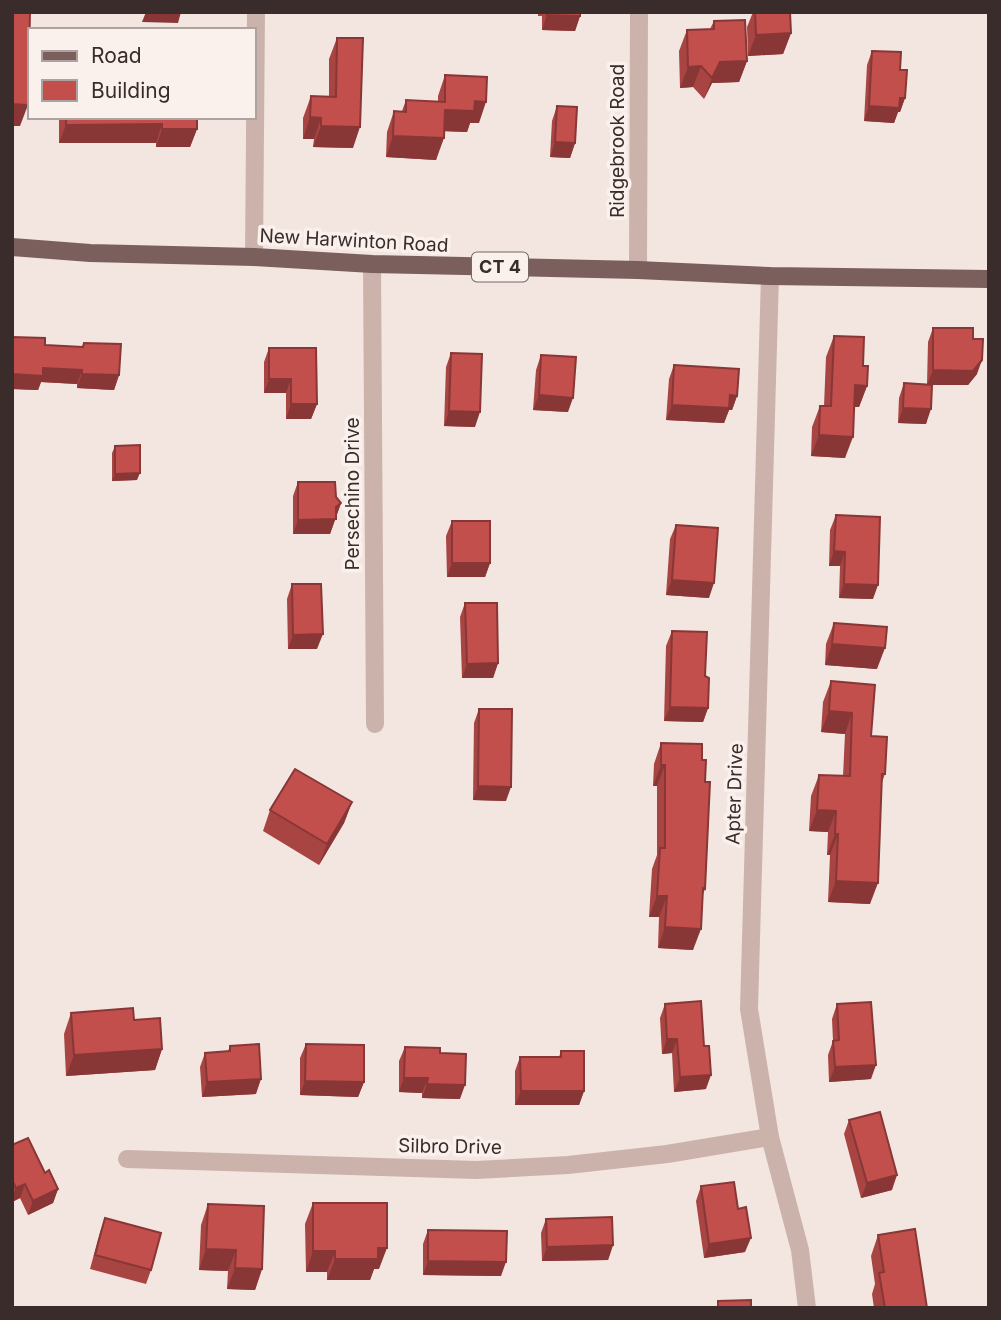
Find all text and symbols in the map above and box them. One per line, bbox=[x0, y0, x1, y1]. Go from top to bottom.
legend bbox=[28, 28, 256, 119]
text: Road bbox=[91, 43, 142, 68]
street label: Ridgebrook Road bbox=[606, 64, 629, 218]
text: Building bbox=[91, 78, 171, 103]
street label: New Harwinton Road bbox=[259, 224, 449, 257]
road number: CT 4 bbox=[472, 253, 528, 282]
street label: Persechino Drive bbox=[341, 417, 364, 571]
street label: Apter Drive bbox=[721, 743, 748, 845]
street label: Silbro Drive bbox=[398, 1134, 502, 1159]

